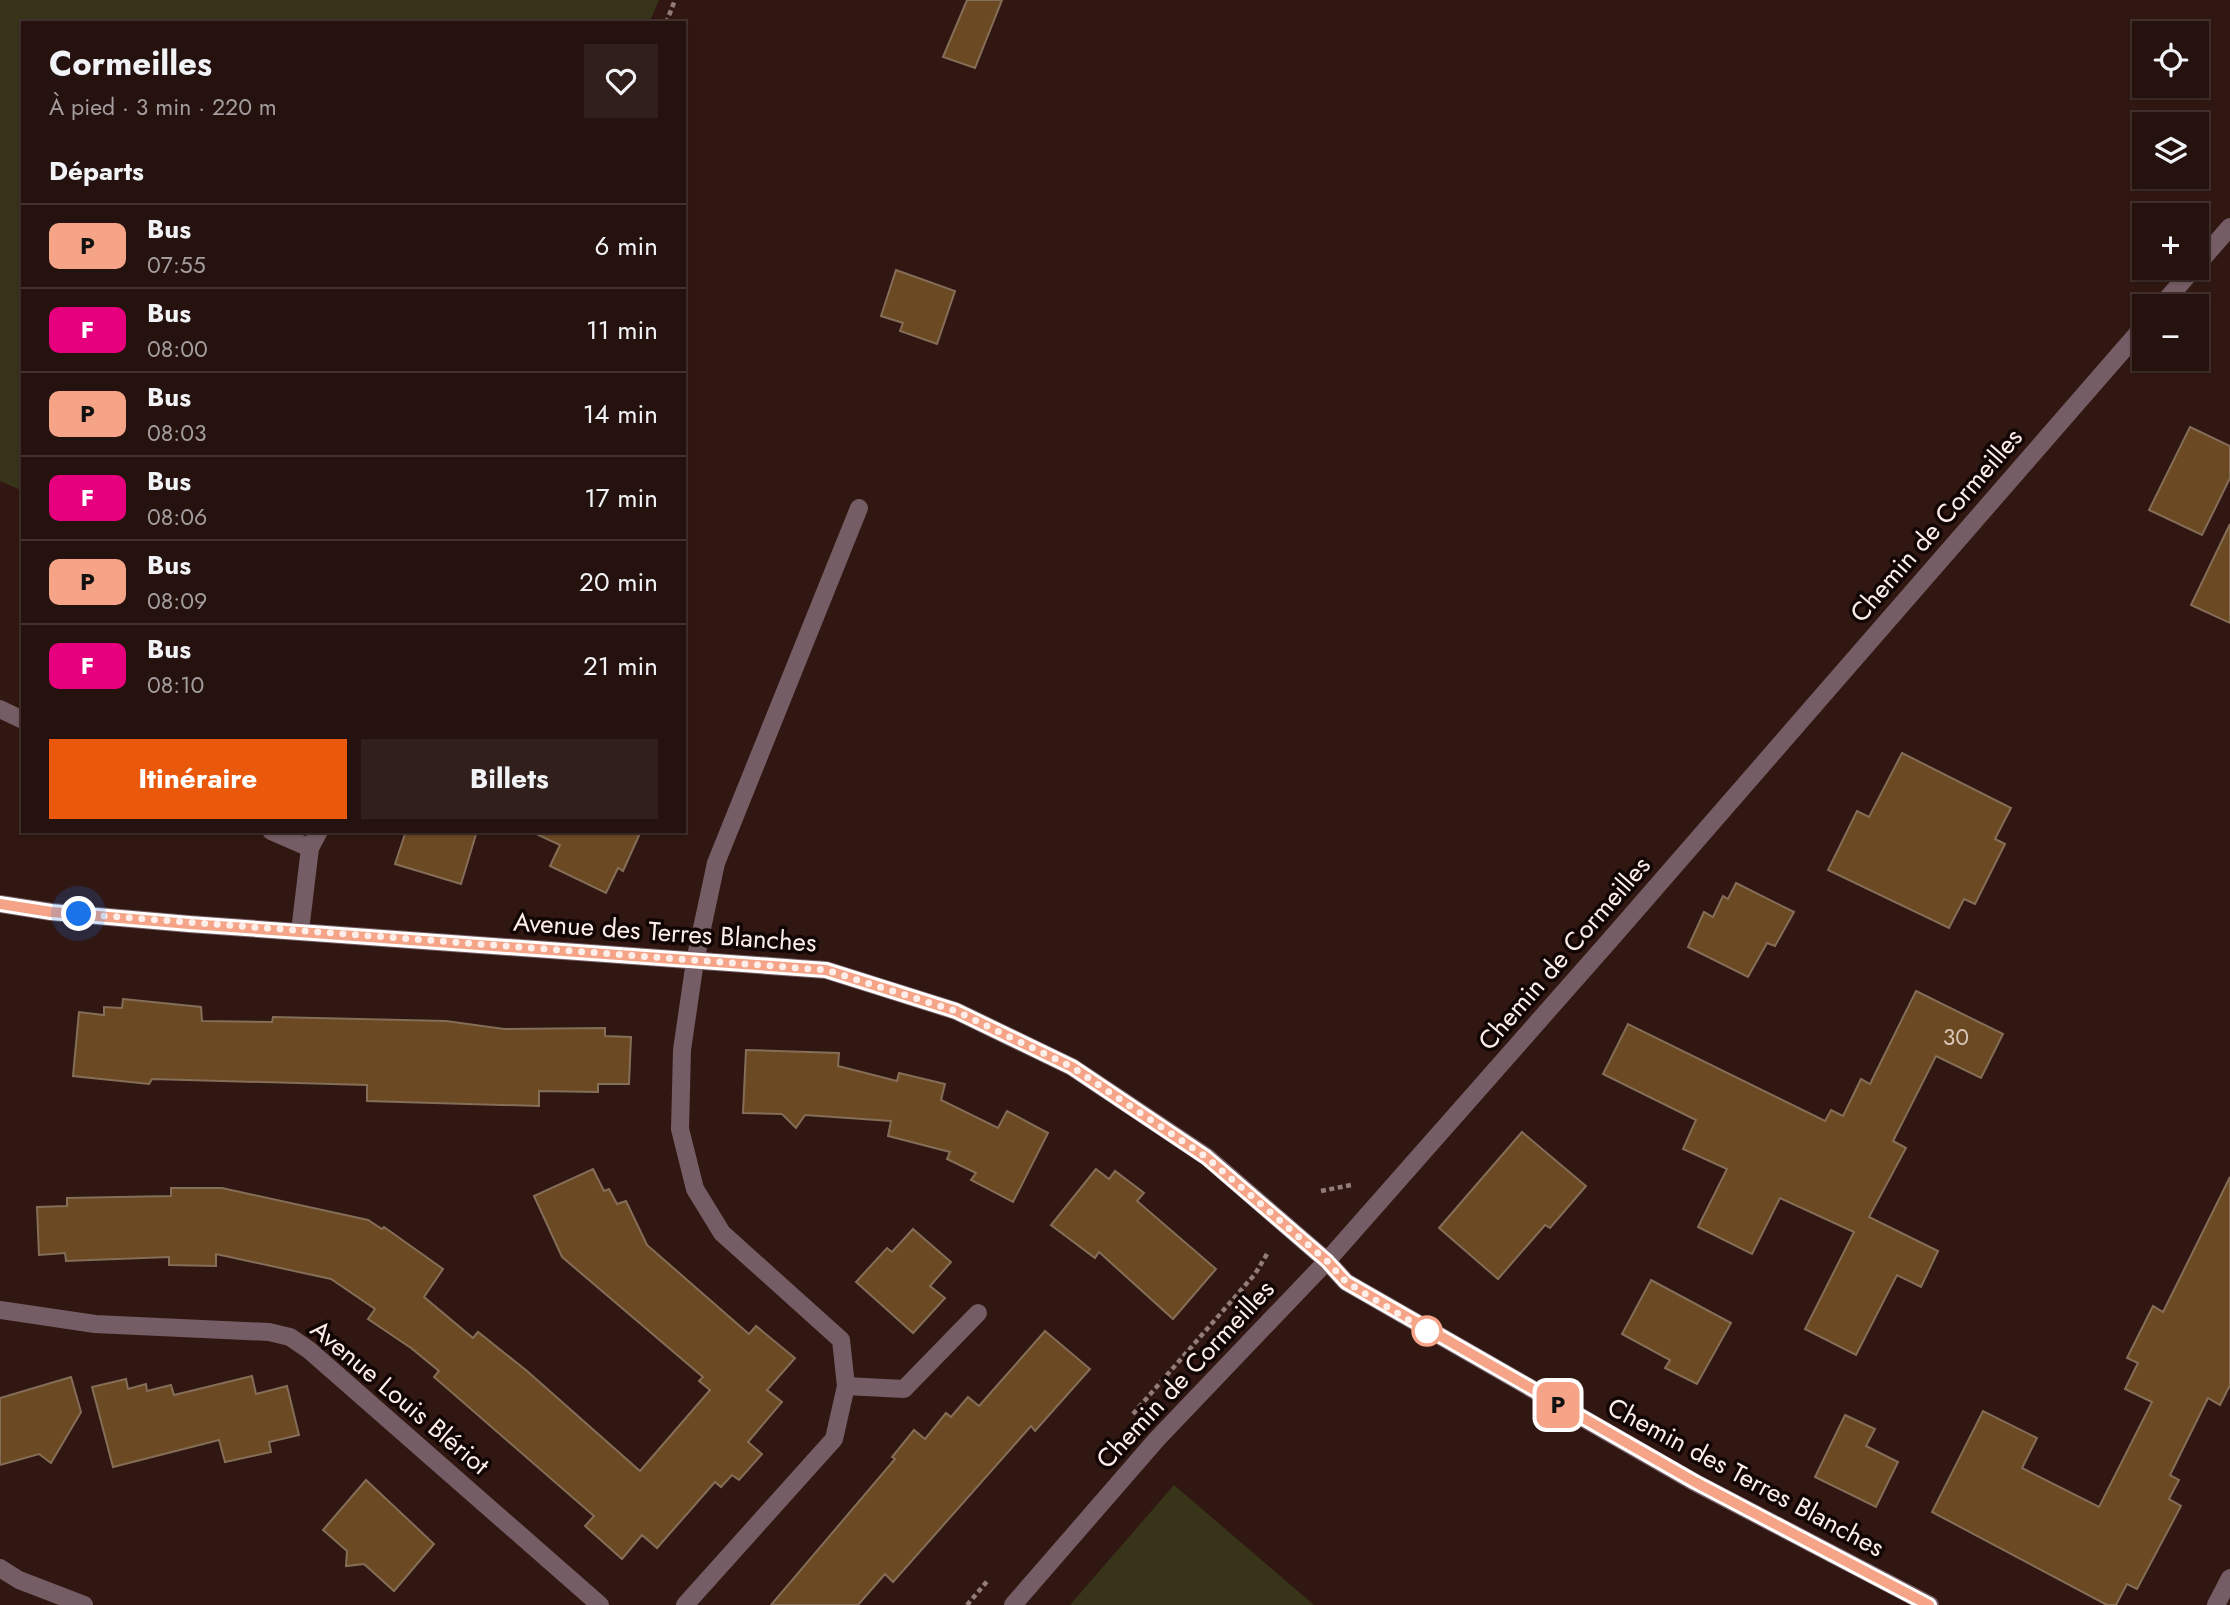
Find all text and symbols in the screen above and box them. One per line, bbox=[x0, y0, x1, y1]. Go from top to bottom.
map controls bbox=[2132, 21, 2209, 371]
button: locate bbox=[2132, 21, 2209, 98]
text: Cormeilles bbox=[49, 40, 212, 87]
button: heart bbox=[584, 44, 658, 118]
text: À pied · 3 min · 220 m bbox=[49, 90, 277, 124]
button: layers bbox=[2132, 112, 2209, 189]
text: Départs bbox=[49, 152, 144, 190]
button: + bbox=[2132, 203, 2209, 280]
text: Bus bbox=[147, 210, 191, 248]
text: 6 min bbox=[595, 227, 658, 265]
text: P bbox=[80, 228, 95, 263]
text: 07:55 bbox=[147, 248, 206, 282]
text: Bus bbox=[147, 294, 191, 332]
button: − bbox=[2132, 294, 2209, 371]
text: 11 min bbox=[586, 311, 658, 349]
text: F bbox=[81, 312, 94, 347]
text: 08:00 bbox=[147, 332, 208, 366]
text: Bus bbox=[147, 378, 191, 416]
text: 14 min bbox=[583, 395, 658, 433]
text: P bbox=[80, 396, 95, 431]
text: 08:03 bbox=[147, 416, 207, 450]
street label: Chemin de Cormeilles bbox=[1841, 419, 2031, 631]
text: Bus bbox=[147, 462, 191, 500]
text: 17 min bbox=[584, 479, 658, 517]
text: F bbox=[81, 480, 94, 515]
text: 08:06 bbox=[147, 500, 207, 534]
text: Bus bbox=[147, 546, 191, 584]
text: 20 min bbox=[579, 563, 658, 601]
text: P bbox=[80, 564, 95, 599]
text: 08:09 bbox=[147, 584, 207, 618]
text: Bus bbox=[147, 630, 191, 668]
text: 21 min bbox=[583, 647, 658, 685]
text: F bbox=[81, 648, 94, 683]
text: 08:10 bbox=[147, 668, 204, 702]
button: Itinéraire bbox=[49, 739, 347, 819]
button: Billets bbox=[361, 739, 658, 819]
street label: Chemin de Cormeilles bbox=[1469, 847, 1659, 1059]
your location bbox=[61, 896, 96, 931]
street label: Avenue des Terres Blanches bbox=[512, 902, 818, 962]
house number: 30 bbox=[1943, 1020, 1969, 1054]
street label: Chemin de Cormeilles bbox=[1087, 1271, 1283, 1477]
street label: Avenue Louis Blériot bbox=[302, 1311, 498, 1484]
unlabelled marker bbox=[1412, 1316, 1442, 1346]
line badge: P bbox=[1535, 1382, 1581, 1428]
text: P bbox=[1551, 1387, 1565, 1422]
street label: Chemin des Terres Blanches bbox=[1601, 1388, 1891, 1566]

